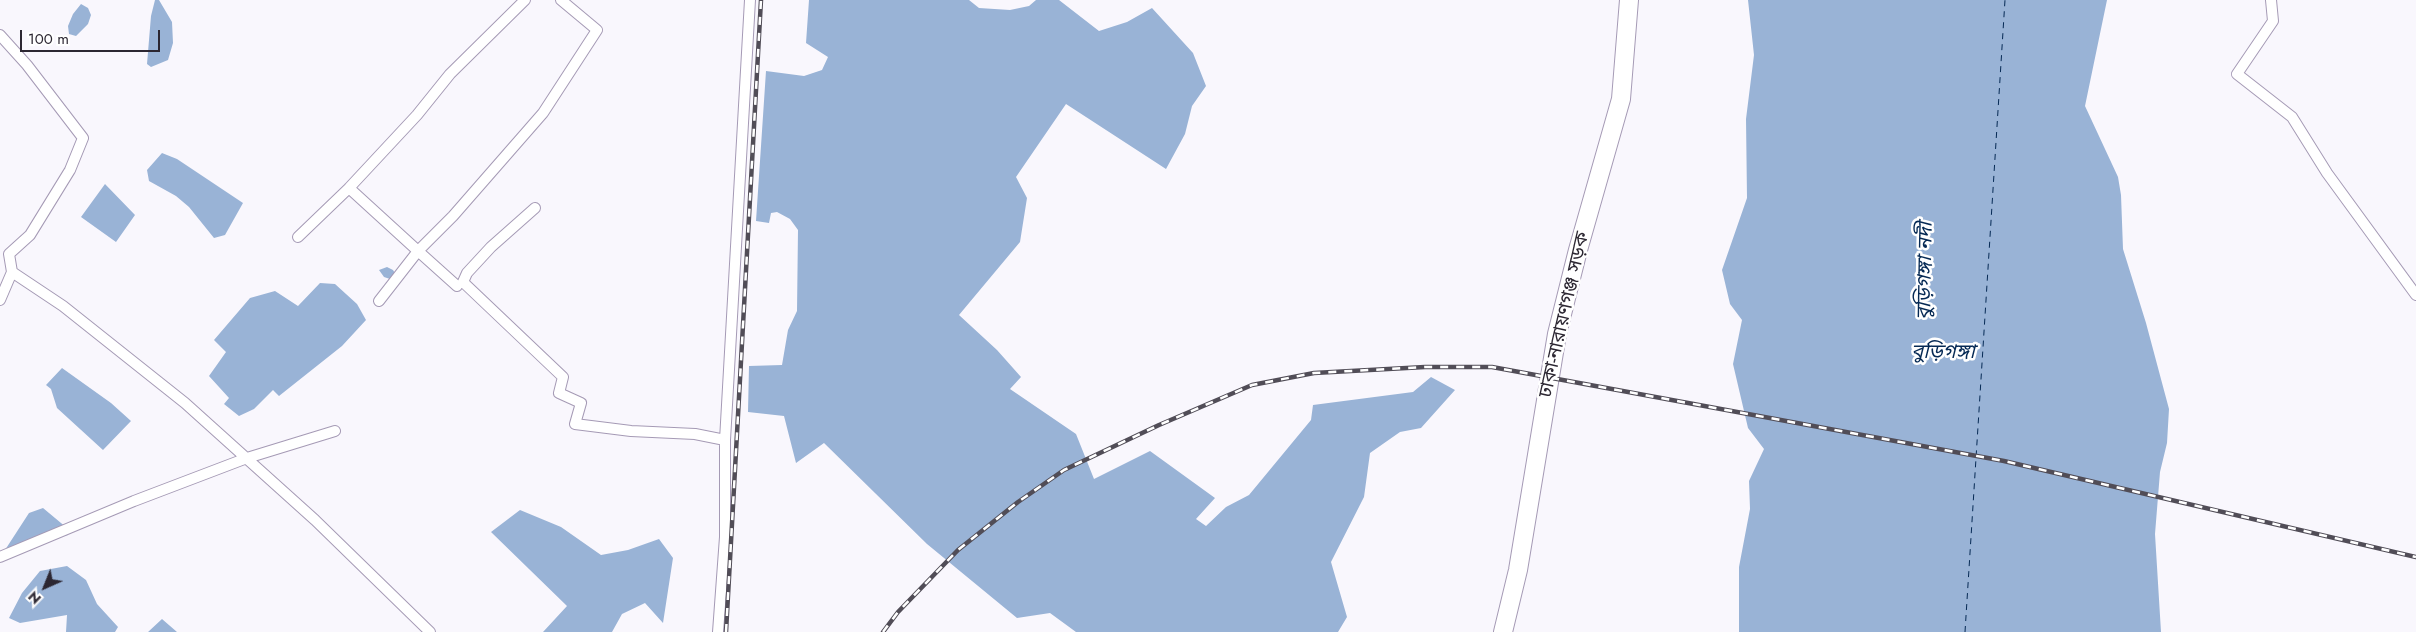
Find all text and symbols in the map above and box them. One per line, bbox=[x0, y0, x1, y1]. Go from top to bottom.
scale bar bbox=[22, 20, 162, 52]
text: 100 m bbox=[28, 28, 69, 50]
water label: বুড়িগঙ্গা নদী bbox=[1913, 222, 1939, 320]
street label: ঢাকা-নারায়ণগঞ্জ সড়ক bbox=[1535, 230, 1595, 400]
water label: বুড়িগঙ্গা bbox=[1911, 341, 1975, 365]
north arrow bbox=[20, 562, 70, 612]
text: N bbox=[24, 587, 46, 609]

